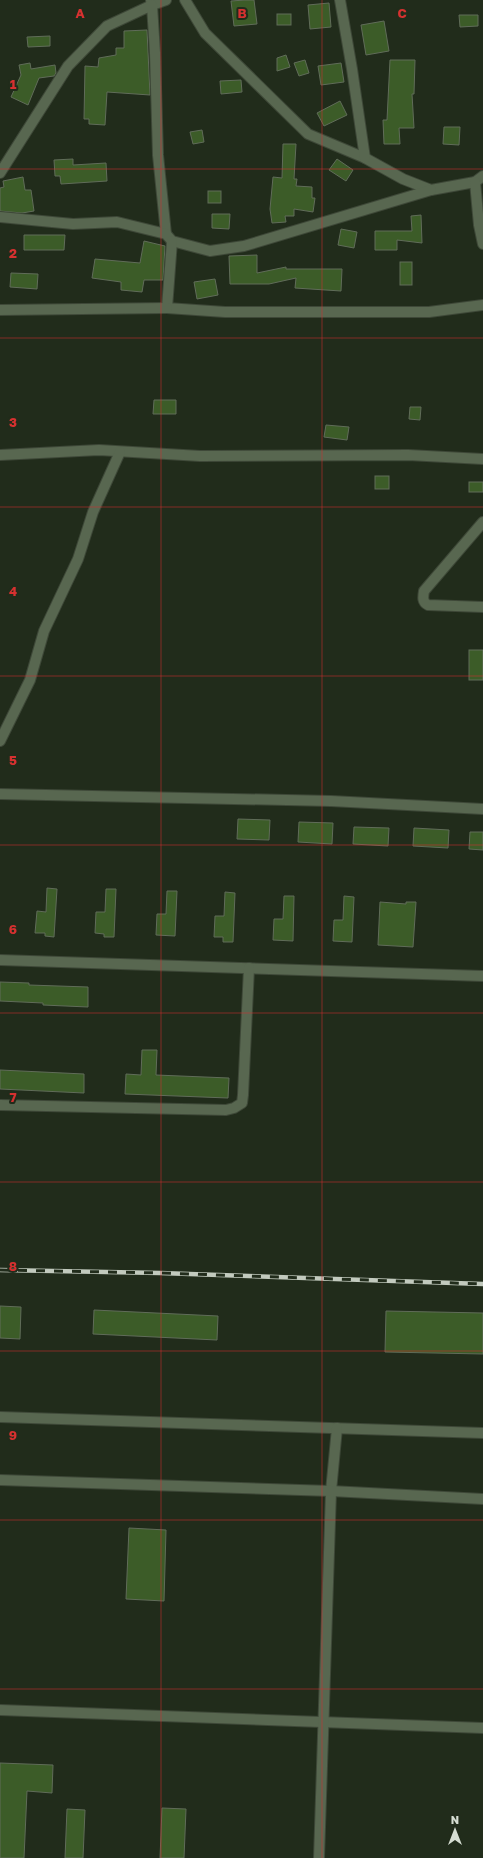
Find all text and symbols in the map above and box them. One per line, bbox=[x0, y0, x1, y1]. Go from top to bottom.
text: A bbox=[75, 5, 85, 21]
text: B bbox=[237, 5, 247, 21]
text: C bbox=[397, 5, 407, 21]
text: 1 bbox=[10, 76, 17, 92]
text: 2 bbox=[9, 245, 17, 261]
text: 3 bbox=[9, 414, 17, 430]
text: 4 bbox=[9, 583, 17, 599]
text: 5 bbox=[9, 752, 17, 768]
text: 6 bbox=[9, 921, 17, 937]
text: 7 bbox=[9, 1089, 17, 1105]
text: 8 bbox=[9, 1258, 17, 1274]
text: 9 bbox=[9, 1427, 17, 1443]
north arrow bbox=[435, 1810, 475, 1850]
text: N bbox=[451, 1813, 459, 1826]

